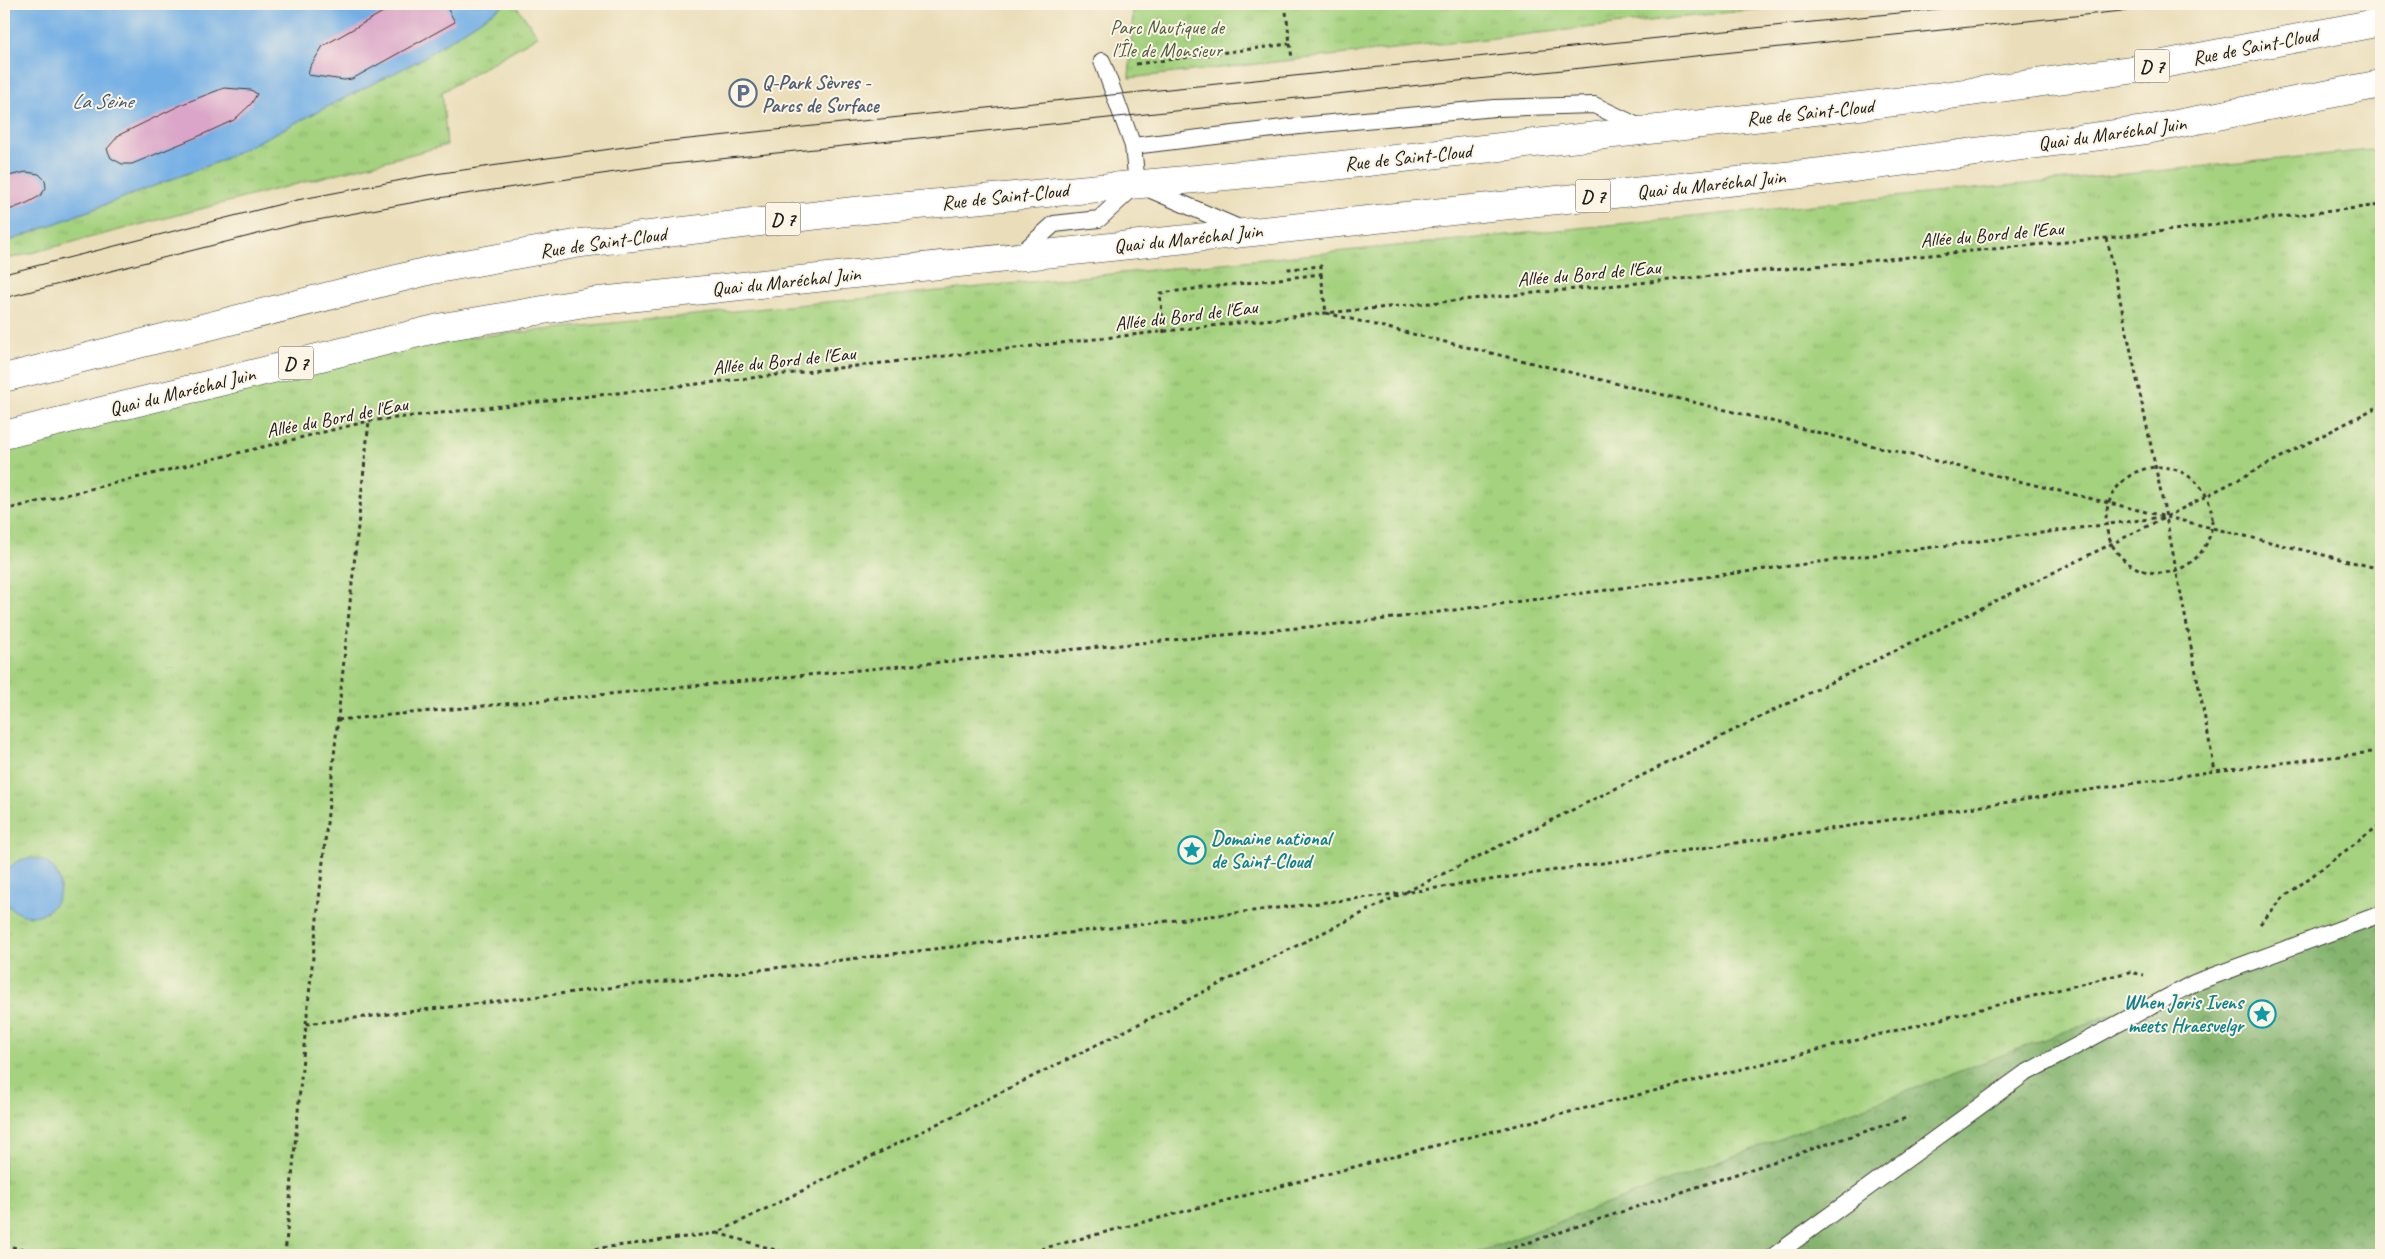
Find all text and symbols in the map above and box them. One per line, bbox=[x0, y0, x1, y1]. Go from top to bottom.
park label: Parc Nautique de l'Île de Monsieur bbox=[1110, 15, 1226, 63]
street label: Rue de Saint-Cloud bbox=[2190, 21, 2323, 71]
road number: D 7 bbox=[2134, 49, 2170, 82]
place label: Q-Park Sèvres - Parcs de Surface bbox=[762, 70, 880, 118]
parking icon: Q-Park Sèvres - Parcs de Surface bbox=[728, 78, 758, 108]
water label: La Seine bbox=[72, 88, 135, 114]
street label: Rue de Saint-Cloud bbox=[1745, 93, 1878, 132]
street label: Quai du Maréchal Juin bbox=[2036, 111, 2189, 156]
street label: Rue de Saint-Cloud bbox=[1343, 138, 1476, 177]
street label: Quai du Maréchal Juin bbox=[1635, 164, 1788, 205]
street label: Rue de Saint-Cloud bbox=[940, 177, 1073, 216]
road number: D 7 bbox=[1576, 180, 1610, 212]
road number: D 7 bbox=[766, 202, 800, 235]
street label: Allée du Bord de l'Eau bbox=[1919, 216, 2066, 253]
street label: Quai du Maréchal Juin bbox=[1112, 218, 1265, 259]
street label: Rue de Saint-Cloud bbox=[538, 221, 671, 264]
street label: Allée du Bord de l'Eau bbox=[1516, 255, 1663, 292]
street label: Quai du Maréchal Juin bbox=[710, 261, 863, 302]
street label: Allée du Bord de l'Eau bbox=[1113, 294, 1261, 337]
street label: Allée du Bord de l'Eau bbox=[711, 340, 858, 380]
road number: D 7 bbox=[278, 346, 314, 379]
street label: Quai du Maréchal Juin bbox=[107, 361, 259, 422]
street label: Allée du Bord de l'Eau bbox=[264, 391, 412, 443]
place label: Domaine national de Saint-Cloud bbox=[1211, 826, 1334, 874]
place icon: Domaine national de Saint-Cloud bbox=[1177, 835, 1207, 865]
place label: When Joris Ivens meets Hraesvelgr bbox=[2124, 990, 2246, 1038]
place icon: When Joris Ivens meets Hraesvelgr bbox=[2247, 999, 2277, 1029]

